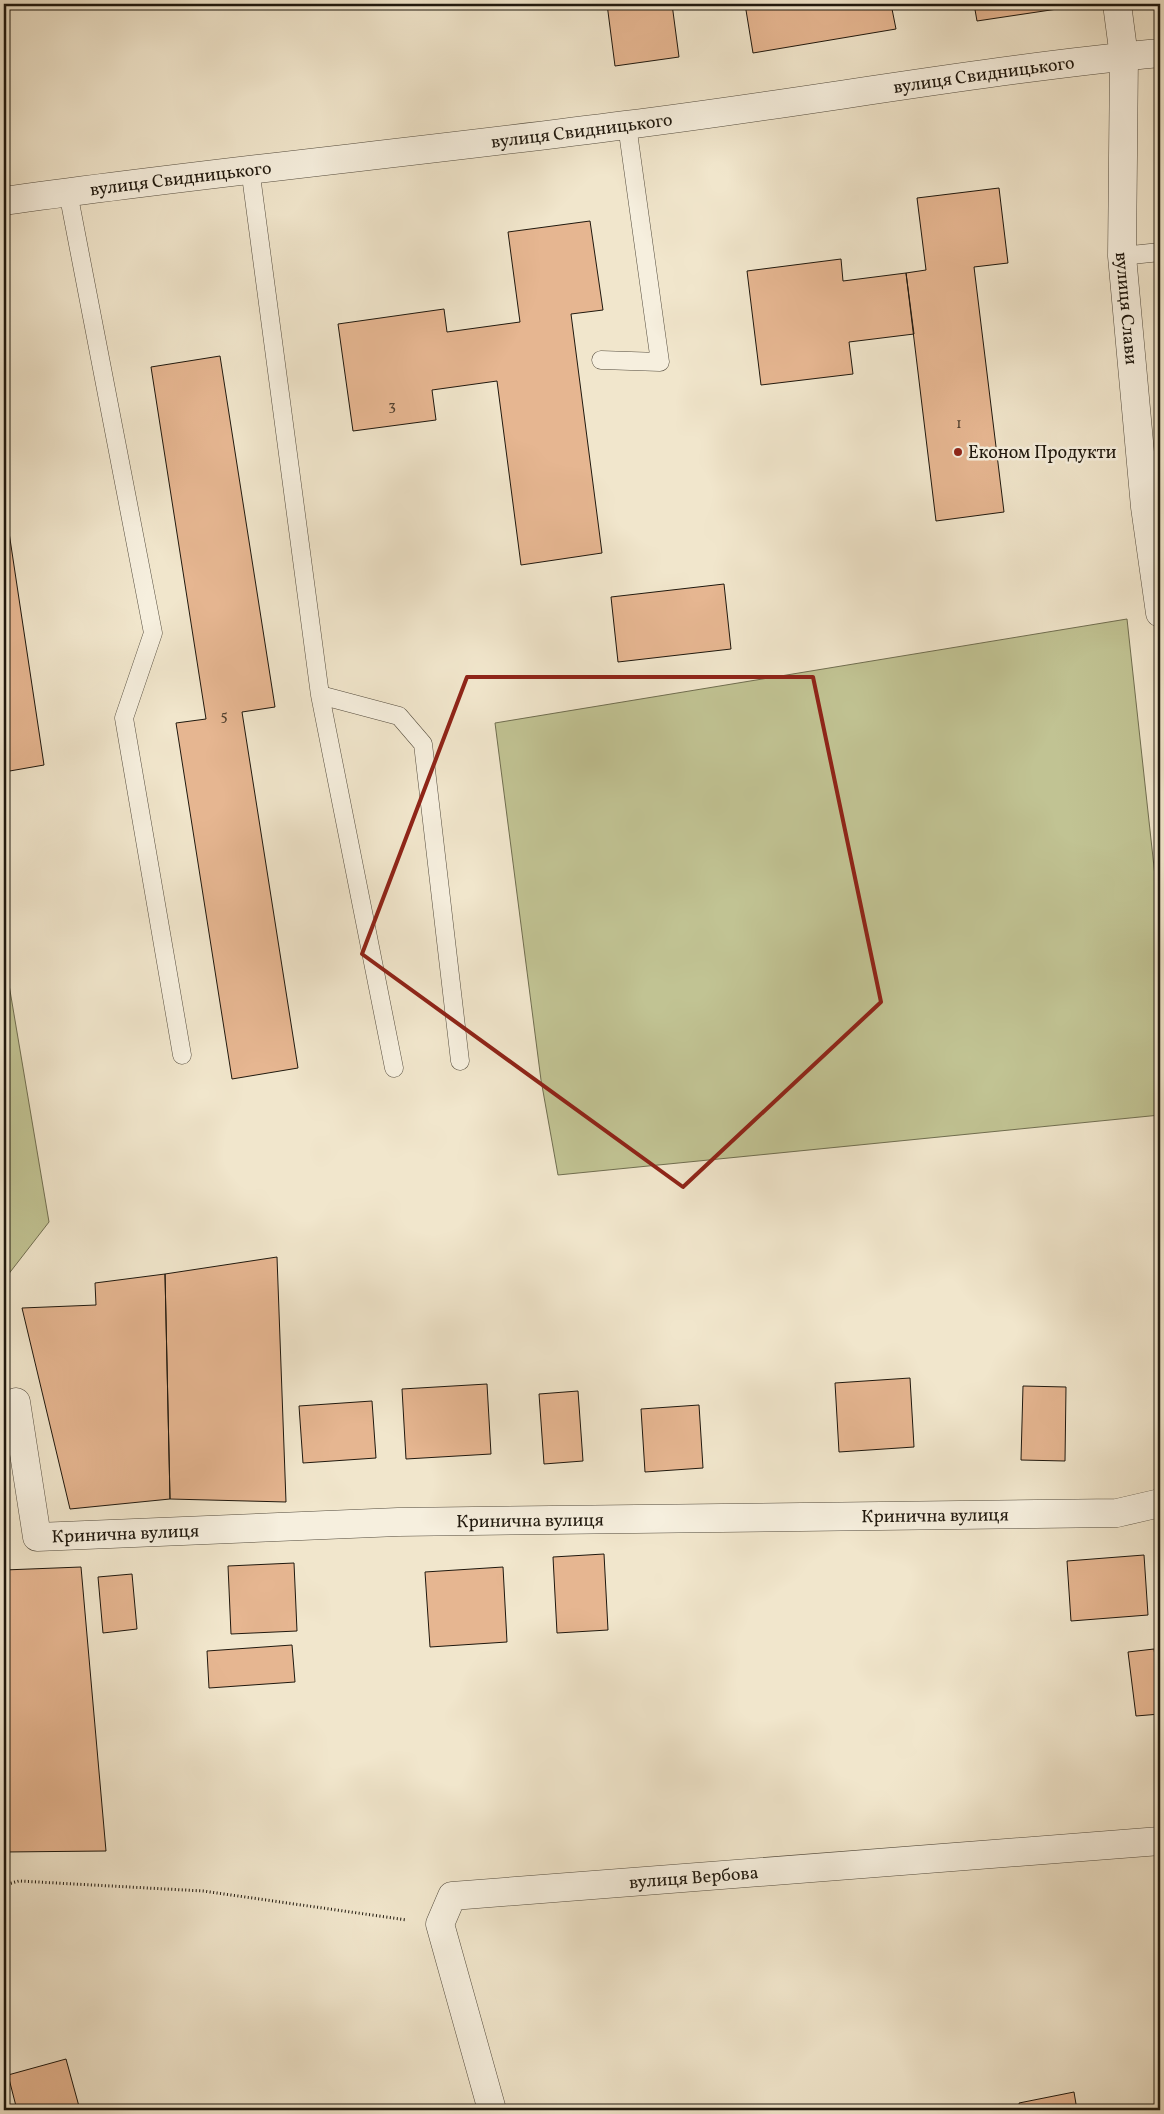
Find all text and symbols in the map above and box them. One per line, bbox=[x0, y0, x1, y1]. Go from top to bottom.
street label: вулиця Свидницького bbox=[892, 51, 1076, 101]
street label: вулиця Свидницького bbox=[490, 108, 674, 156]
street label: вулиця Свидницького bbox=[88, 156, 273, 203]
street label: вулиця Слави bbox=[1108, 251, 1143, 366]
house number: 3 bbox=[388, 396, 396, 417]
house number: 1 bbox=[956, 414, 962, 435]
place label: Економ Продукти bbox=[968, 441, 1117, 466]
marker: Економ Продукти bbox=[952, 446, 964, 458]
house number: 5 bbox=[220, 706, 228, 727]
street label: Кринична вулиця bbox=[861, 1503, 1009, 1530]
street label: Кринична вулиця bbox=[456, 1508, 604, 1535]
street label: Кринична вулиця bbox=[51, 1519, 200, 1550]
street label: вулиця Вербова bbox=[628, 1861, 760, 1896]

